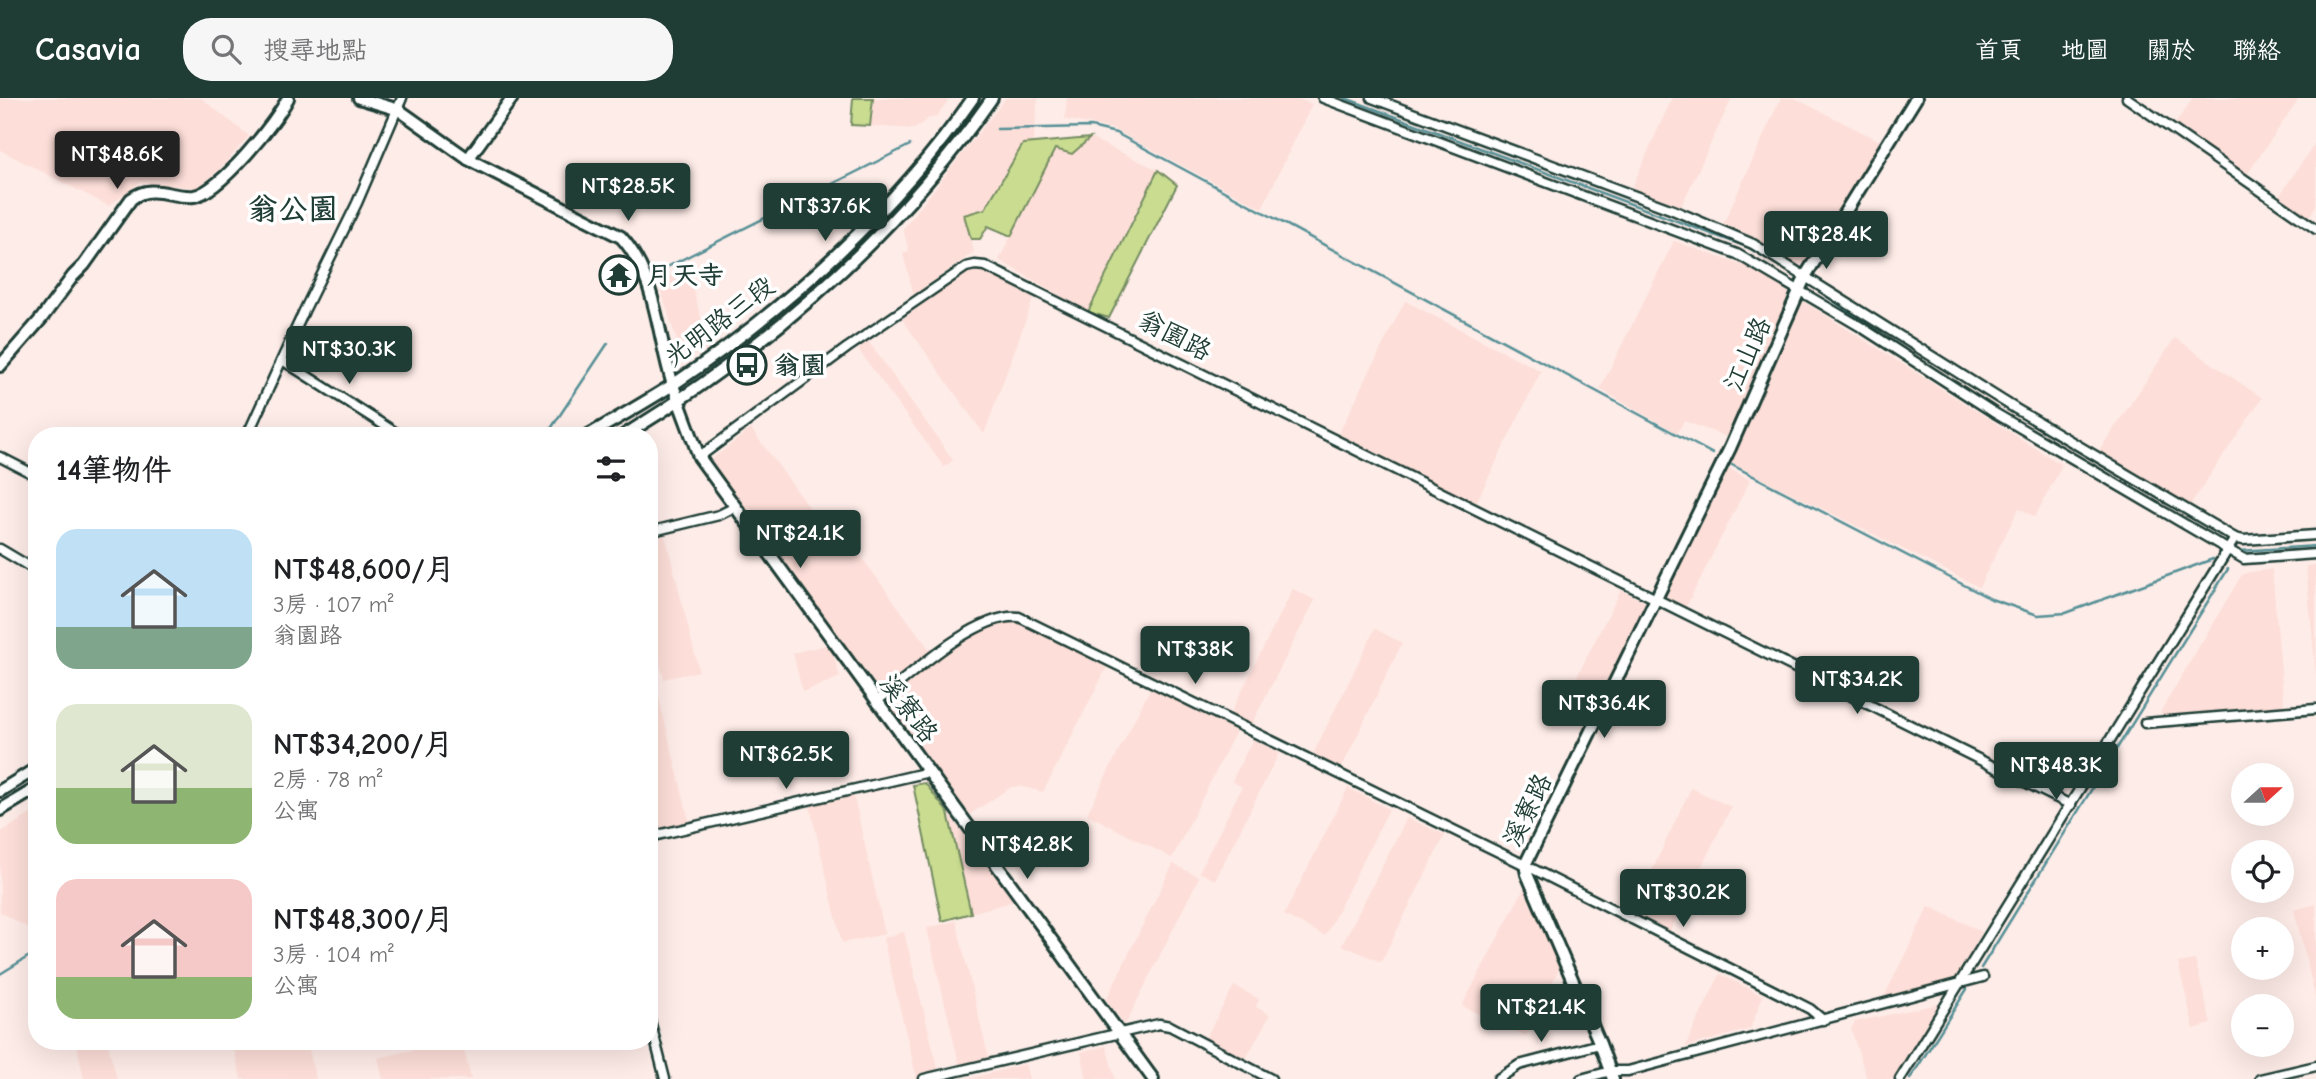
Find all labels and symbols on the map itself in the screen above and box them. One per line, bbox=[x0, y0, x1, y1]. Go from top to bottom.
pin: NT$48.6K bbox=[45, 132, 189, 191]
pin: NT$28.5K bbox=[556, 164, 700, 223]
pin: NT$37.6K bbox=[753, 184, 897, 243]
district label: 翁公園 bbox=[248, 192, 338, 227]
pin: NT$28.4K bbox=[1754, 212, 1898, 271]
temple icon: 月天寺 bbox=[598, 254, 640, 296]
place label: 月天寺 bbox=[646, 261, 724, 291]
street label: 光明路三段 bbox=[659, 271, 781, 373]
street label: 翁園路 bbox=[1133, 305, 1216, 367]
street label: 江山路 bbox=[1718, 313, 1777, 396]
pin: NT$30.3K bbox=[277, 327, 421, 386]
bus stop icon: 翁園 bbox=[726, 344, 768, 386]
place label: 翁園 bbox=[774, 351, 826, 381]
pin: NT$24.1K bbox=[728, 510, 872, 570]
pin: NT$38K bbox=[1138, 626, 1252, 686]
pin: NT$34.2K bbox=[1785, 656, 1929, 716]
street label: 溪寮路 bbox=[873, 668, 944, 749]
pin: NT$36.4K bbox=[1532, 680, 1676, 740]
pin: NT$62.5K bbox=[714, 732, 858, 791]
pin: NT$48.3K bbox=[1984, 742, 2128, 802]
north arrow bbox=[2231, 763, 2294, 826]
street label: 溪寮路 bbox=[1497, 769, 1558, 852]
pin: NT$42.8K bbox=[955, 822, 1099, 881]
pin: NT$30.2K bbox=[1611, 870, 1755, 929]
pin: NT$21.4K bbox=[1469, 984, 1613, 1044]

